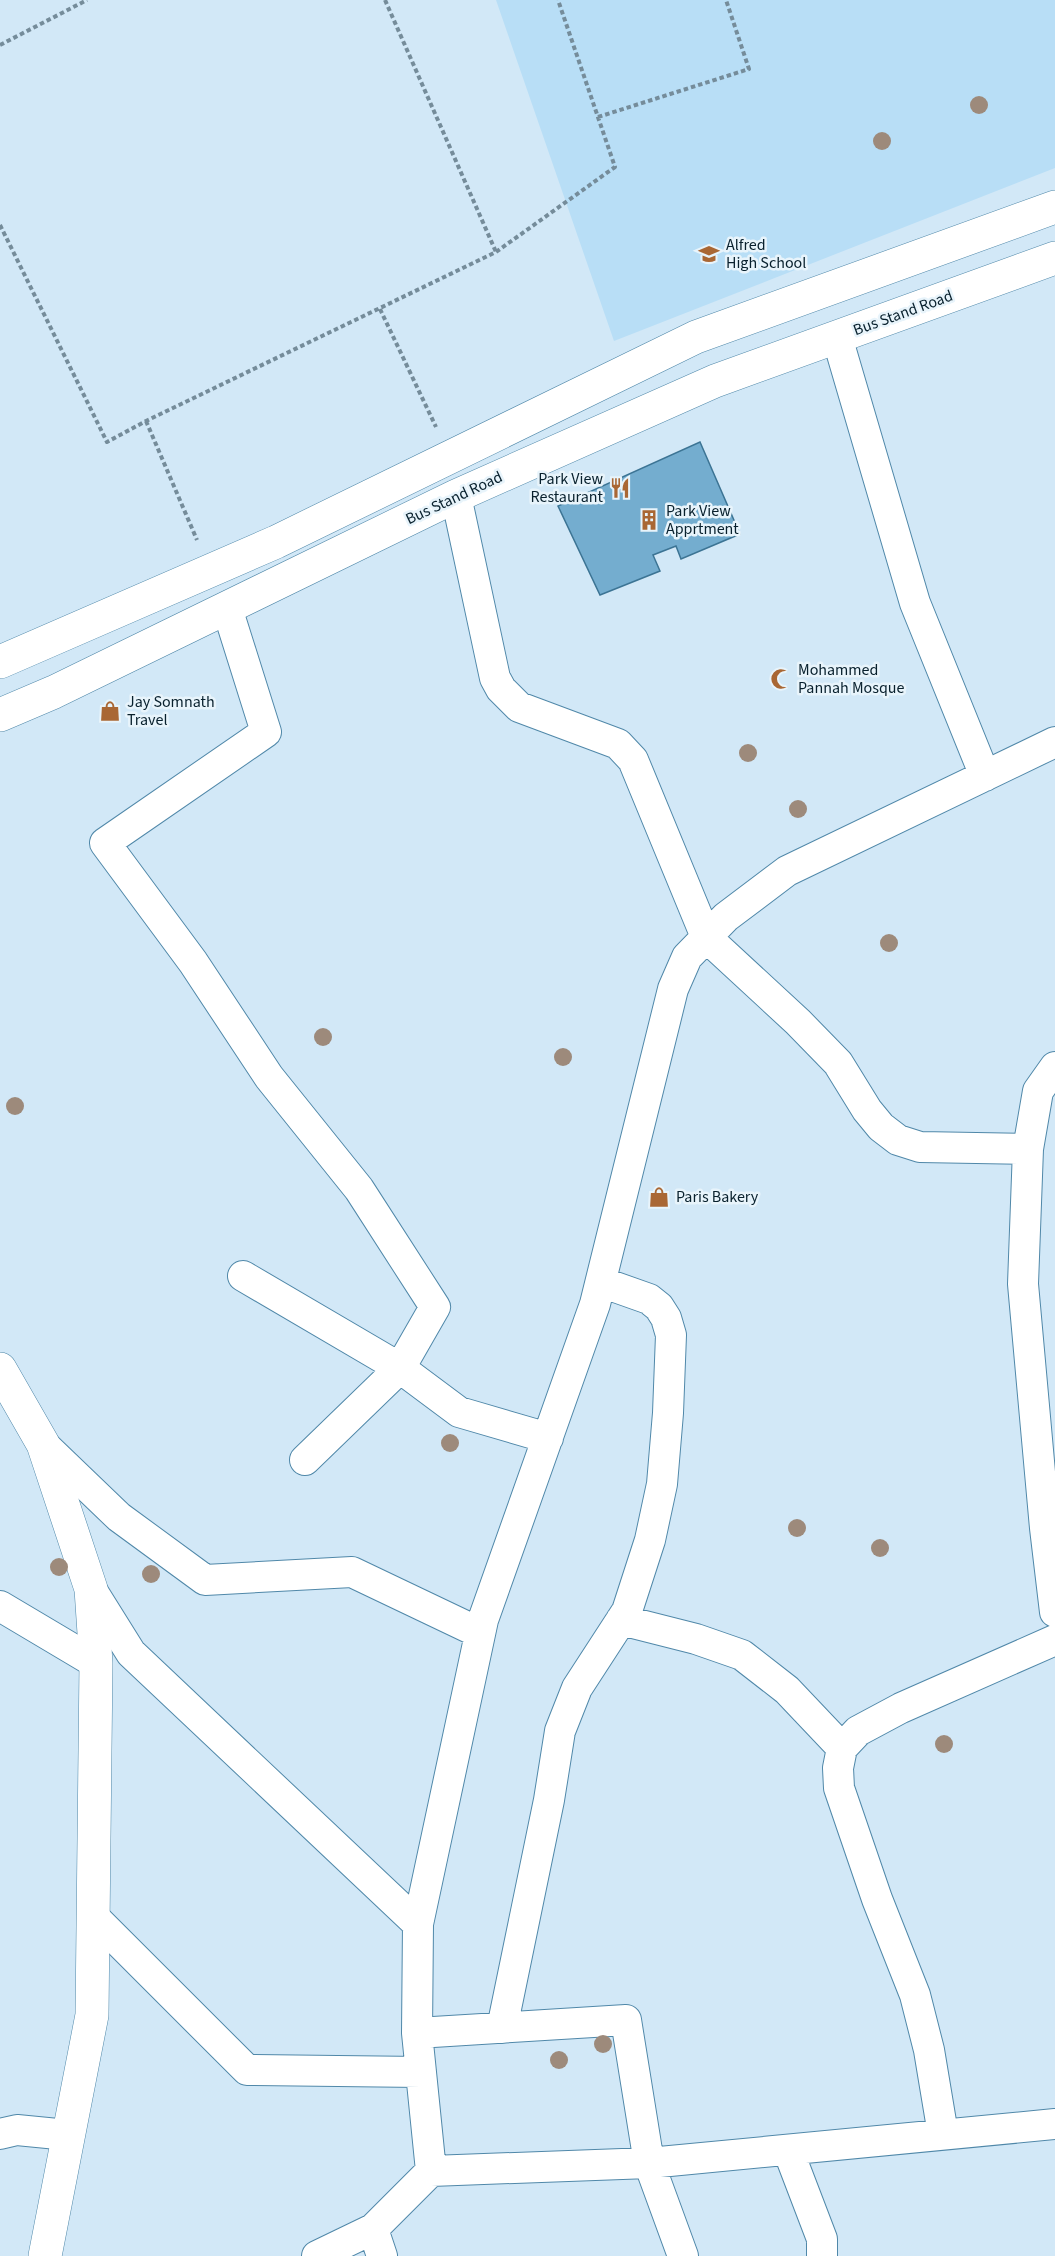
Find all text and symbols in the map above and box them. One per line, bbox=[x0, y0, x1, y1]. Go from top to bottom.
place label: Alfred High School bbox=[726, 234, 806, 274]
school or university icon: Alfred High School bbox=[697, 242, 721, 266]
street label: Bus Stand Road bbox=[850, 285, 956, 341]
street label: Bus Stand Road bbox=[402, 466, 506, 530]
place label: Park View Restaurant bbox=[531, 468, 604, 508]
restaurant icon: Park View Restaurant bbox=[608, 476, 632, 500]
place label: Park View Apprtment bbox=[666, 500, 739, 540]
building icon: Park View Apprtment bbox=[637, 508, 661, 532]
place label: Mohammed Pannah Mosque bbox=[798, 659, 904, 699]
mosque icon: Mohammed Pannah Mosque bbox=[769, 667, 793, 691]
place label: Jay Somnath Travel bbox=[127, 691, 215, 731]
shop icon: Jay Somnath Travel bbox=[98, 699, 122, 723]
shop icon: Paris Bakery bbox=[647, 1185, 671, 1209]
place label: Paris Bakery bbox=[676, 1186, 759, 1208]

